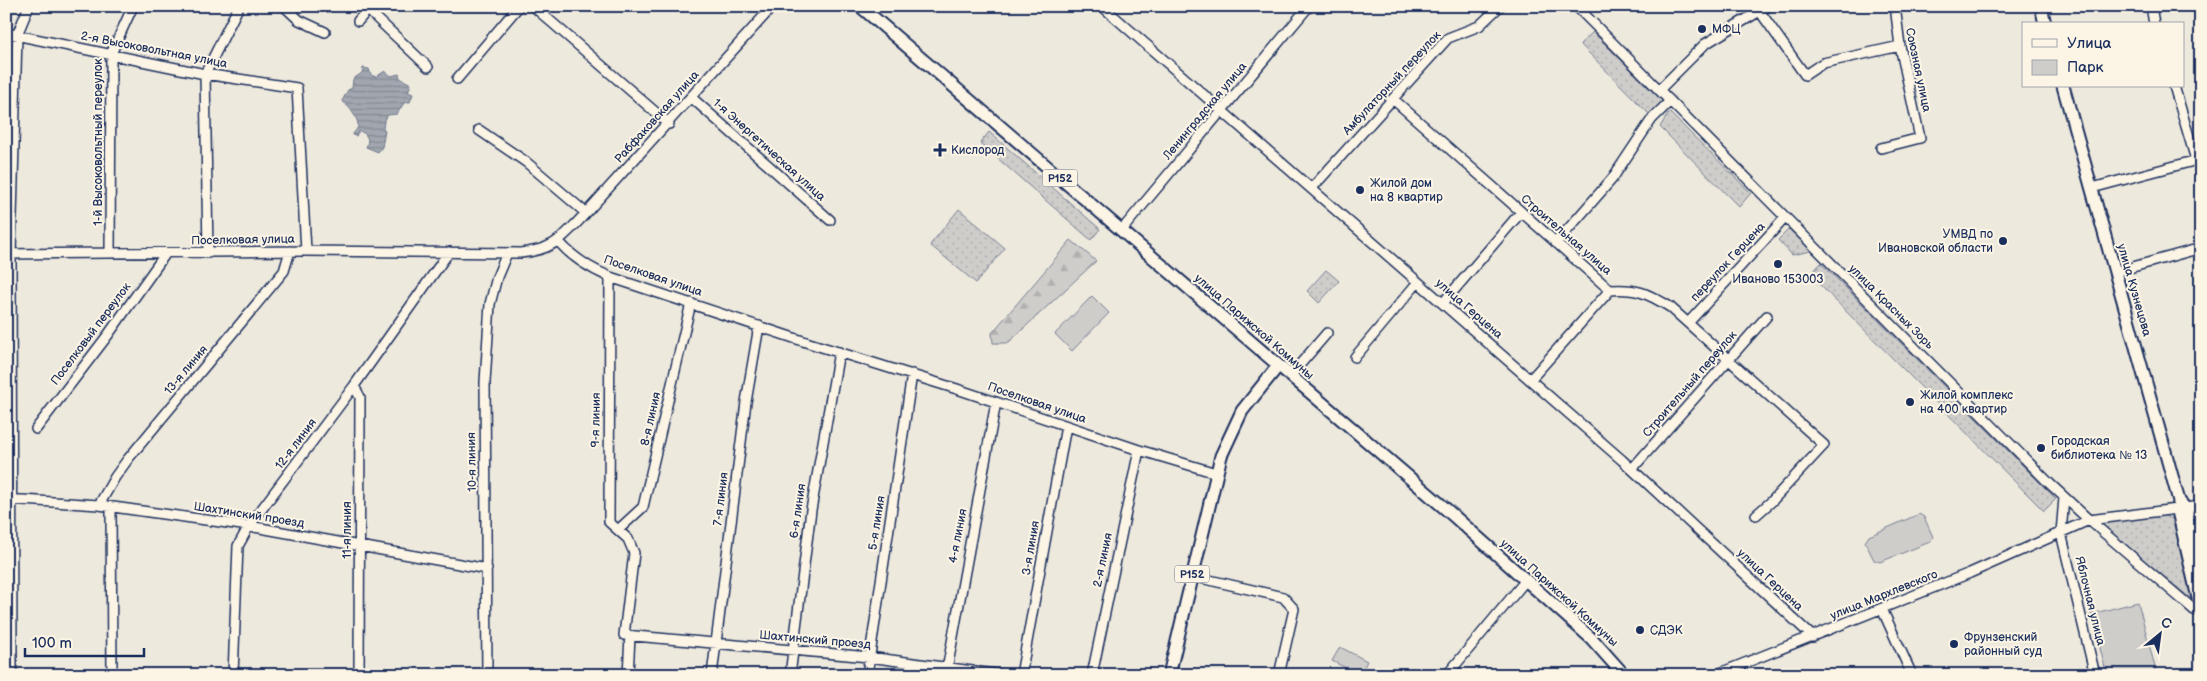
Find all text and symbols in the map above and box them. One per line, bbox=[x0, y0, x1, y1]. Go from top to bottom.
place label: МФЦ bbox=[1712, 22, 1741, 37]
legend bbox=[2022, 22, 2184, 88]
marker: МФЦ bbox=[1696, 23, 1708, 35]
street label: Союзная улица bbox=[1902, 26, 1934, 114]
street label: Амбулаторный переулок bbox=[1339, 27, 1445, 139]
street label: 2-я Высоковольтная улица bbox=[79, 28, 229, 72]
text: Улица bbox=[2067, 34, 2112, 53]
street label: 1-й Высоковольтный переулок bbox=[91, 58, 106, 226]
text: Парк bbox=[2067, 58, 2104, 77]
street label: Ленинградская улица bbox=[1159, 59, 1250, 164]
street label: Рабфаковская улица bbox=[611, 68, 703, 166]
street label: 1-я Энергетическая улица bbox=[710, 96, 828, 204]
marker: Кислород bbox=[933, 143, 947, 157]
place label: Кислород bbox=[951, 143, 1005, 158]
road number: Р152 bbox=[1042, 170, 1078, 187]
place label: Жилой дом на 8 квартир bbox=[1370, 176, 1443, 205]
marker: Жилой дом на 8 квартир bbox=[1354, 184, 1366, 196]
street label: Строительная улица bbox=[1518, 191, 1614, 279]
street label: переулок Герцена bbox=[1687, 219, 1769, 305]
place label: УМВД по Ивановской области bbox=[1878, 227, 1993, 256]
street label: Поселковая улица bbox=[191, 232, 295, 248]
marker: УМВД по Ивановской области bbox=[1997, 235, 2009, 247]
street label: улица Кузнецова bbox=[2114, 242, 2154, 338]
street label: Поселковая улица bbox=[602, 252, 704, 300]
marker: Иваново 153003 bbox=[1772, 258, 1784, 270]
street label: улица Красных Зорь bbox=[1845, 261, 1937, 353]
street label: улица Парижской Коммуны bbox=[1191, 271, 1317, 383]
place label: Иваново 153003 bbox=[1732, 272, 1824, 287]
street label: улица Герцена bbox=[1432, 276, 1506, 342]
street label: Поселковый переулок bbox=[48, 279, 135, 388]
street label: Строительный переулок bbox=[1640, 327, 1741, 440]
street label: 13-я линия bbox=[161, 342, 211, 398]
street label: Поселковая улица bbox=[986, 379, 1088, 427]
place label: Жилой комплекс на 400 квартир bbox=[1920, 388, 2013, 417]
street label: 8-я линия bbox=[638, 390, 665, 447]
street label: 9-я линия bbox=[588, 392, 604, 448]
marker: Жилой комплекс на 400 квартир bbox=[1904, 396, 1916, 408]
street label: 12-я линия bbox=[272, 415, 320, 472]
street label: 10-я линия bbox=[464, 432, 480, 492]
place label: Городская библиотека № 13 bbox=[2051, 434, 2147, 463]
marker: Городская библиотека № 13 bbox=[2035, 442, 2047, 454]
street label: 7-я линия bbox=[710, 471, 732, 527]
street label: 6-я линия bbox=[787, 482, 809, 539]
street label: 5-я линия bbox=[865, 494, 889, 551]
street label: Шахтинский проезд bbox=[193, 499, 306, 531]
street label: 11-я линия bbox=[340, 501, 355, 559]
street label: 4-я линия bbox=[945, 507, 971, 565]
street label: 3-я линия bbox=[1019, 519, 1043, 577]
street label: 2-я линия bbox=[1090, 531, 1116, 588]
street label: улица Парижской Коммуны bbox=[1497, 536, 1621, 650]
street label: улица Герцена bbox=[1734, 546, 1806, 614]
street label: Яблочная улица bbox=[2072, 555, 2108, 647]
road number: Р152 bbox=[1174, 566, 1210, 582]
street label: улица Мархлевского bbox=[1828, 567, 1940, 623]
north arrow bbox=[2134, 608, 2184, 658]
text: С bbox=[2158, 613, 2175, 633]
place label: СДЭК bbox=[1650, 623, 1683, 638]
marker: СДЭК bbox=[1634, 624, 1646, 636]
scale bar bbox=[25, 626, 144, 658]
street label: Шахтинский проезд bbox=[759, 628, 872, 652]
place label: Фрунзенский районный суд bbox=[1964, 630, 2043, 659]
text: 100 m bbox=[32, 634, 72, 653]
marker: Фрунзенский районный суд bbox=[1948, 638, 1960, 650]

